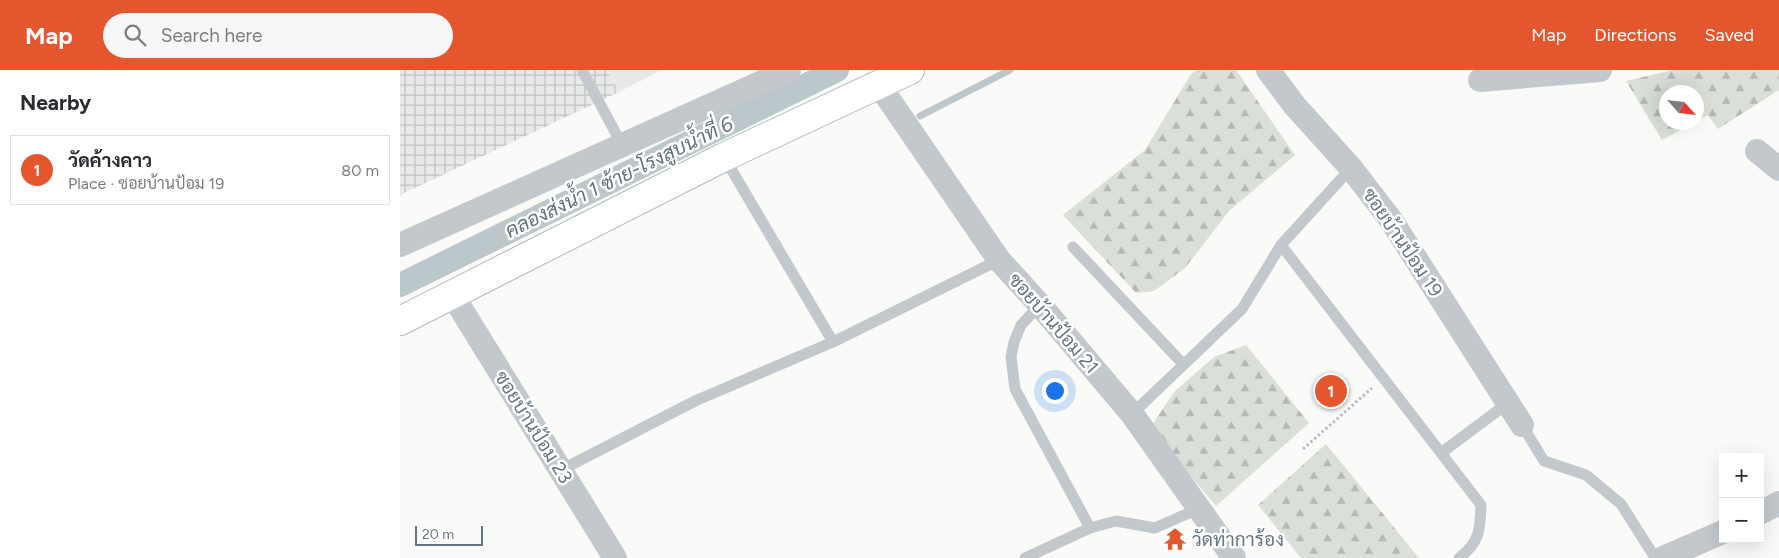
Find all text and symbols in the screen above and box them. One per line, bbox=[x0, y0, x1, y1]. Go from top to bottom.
search box bbox=[103, 13, 453, 58]
text: Map bbox=[25, 21, 73, 50]
icon: search bbox=[121, 21, 149, 49]
text: Search here bbox=[161, 24, 262, 47]
text: Map bbox=[1531, 24, 1566, 46]
text: Directions bbox=[1594, 24, 1676, 46]
text: Saved bbox=[1704, 24, 1754, 46]
north arrow bbox=[1659, 85, 1704, 130]
text: Nearby bbox=[20, 90, 91, 115]
water label: คลองส่งน้ำ 1 ซ้าย-โรงสูบน้ำที่ 6 bbox=[499, 106, 739, 245]
text: วัดค้างคาว bbox=[68, 149, 152, 172]
text: 1 bbox=[34, 161, 40, 180]
text: 80 m bbox=[341, 161, 379, 180]
text: Place · ซอยบ้านป้อม 19 bbox=[68, 174, 224, 193]
street label: ซอยบ้านป้อม 19 bbox=[1358, 183, 1448, 301]
street label: ซอยบ้านป้อม 21 bbox=[1004, 268, 1104, 378]
street label: ซอยบ้านป้อม 23 bbox=[490, 366, 578, 488]
pin: 1 bbox=[1315, 372, 1347, 410]
your location bbox=[1042, 378, 1068, 404]
map controls bbox=[1719, 453, 1764, 543]
button: + bbox=[1719, 453, 1764, 498]
button: − bbox=[1719, 498, 1764, 543]
scale bar bbox=[415, 523, 482, 546]
text: 20 m bbox=[422, 526, 454, 543]
temple icon: วัดท่าการ้อง bbox=[1162, 526, 1188, 552]
place label: วัดท่าการ้อง bbox=[1192, 528, 1284, 551]

